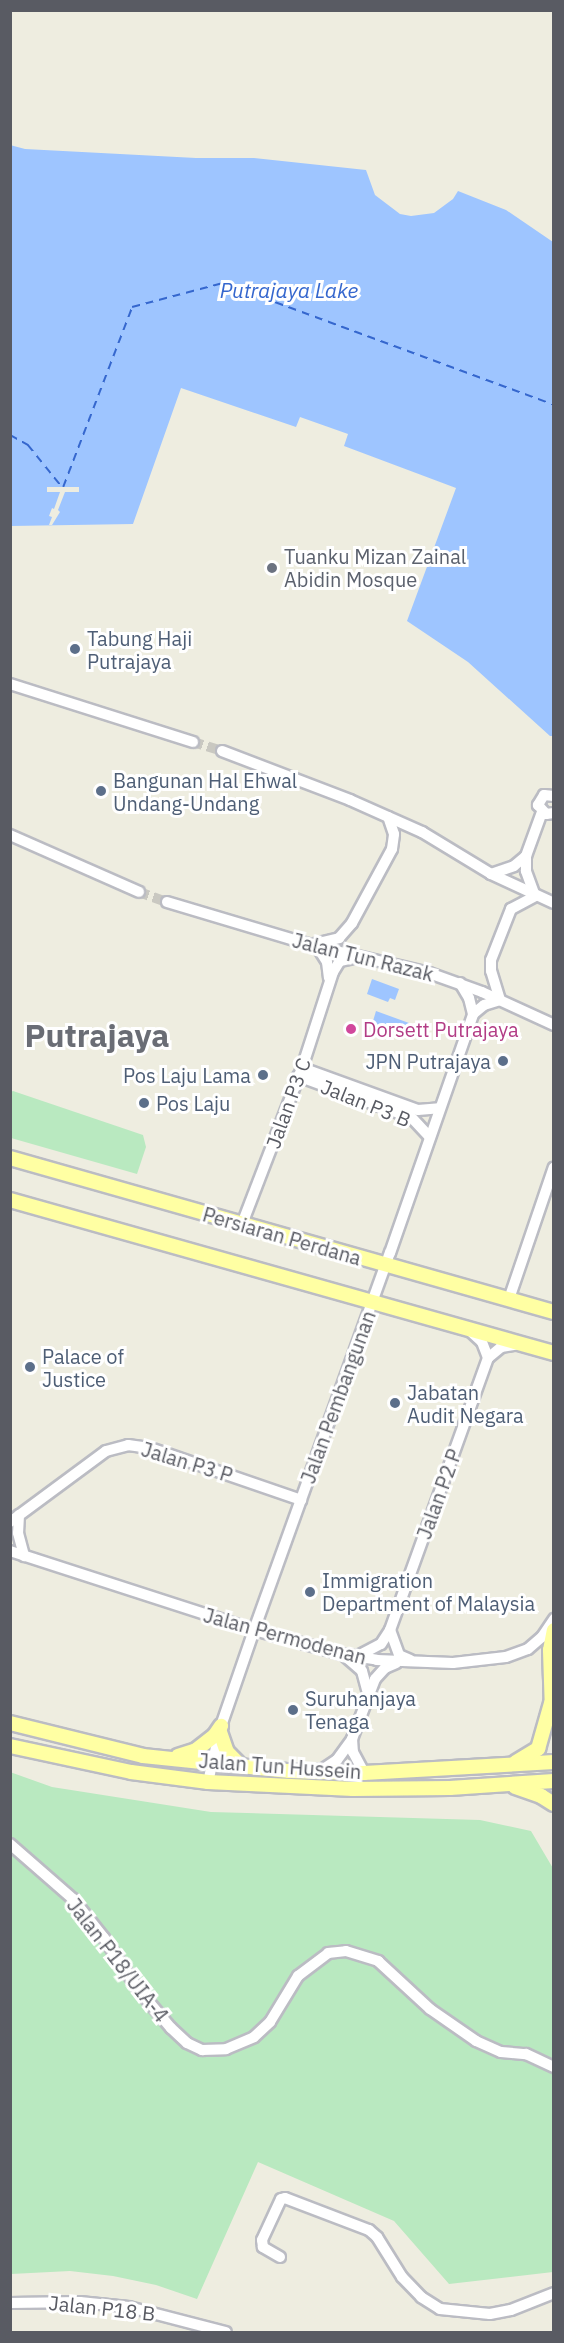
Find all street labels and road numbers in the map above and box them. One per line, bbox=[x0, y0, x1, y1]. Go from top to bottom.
street label: Jalan Tun Razak bbox=[290, 928, 436, 986]
street label: Jalan P3 C bbox=[261, 1055, 315, 1151]
street label: Jalan P3 B bbox=[317, 1074, 415, 1132]
street label: Persiaran Perdana bbox=[200, 1202, 364, 1270]
street label: Jalan Pembangunan bbox=[296, 1307, 380, 1487]
street label: Jalan P3 P bbox=[139, 1437, 235, 1487]
street label: Jalan P2 P bbox=[412, 1446, 466, 1542]
street label: Jalan Permodenan bbox=[201, 1603, 369, 1669]
street label: Jalan Tun Hussein bbox=[198, 1748, 362, 1784]
street label: Jalan P18/UIA-4 bbox=[62, 1893, 174, 2027]
street label: Jalan P18 B bbox=[48, 2290, 156, 2326]

